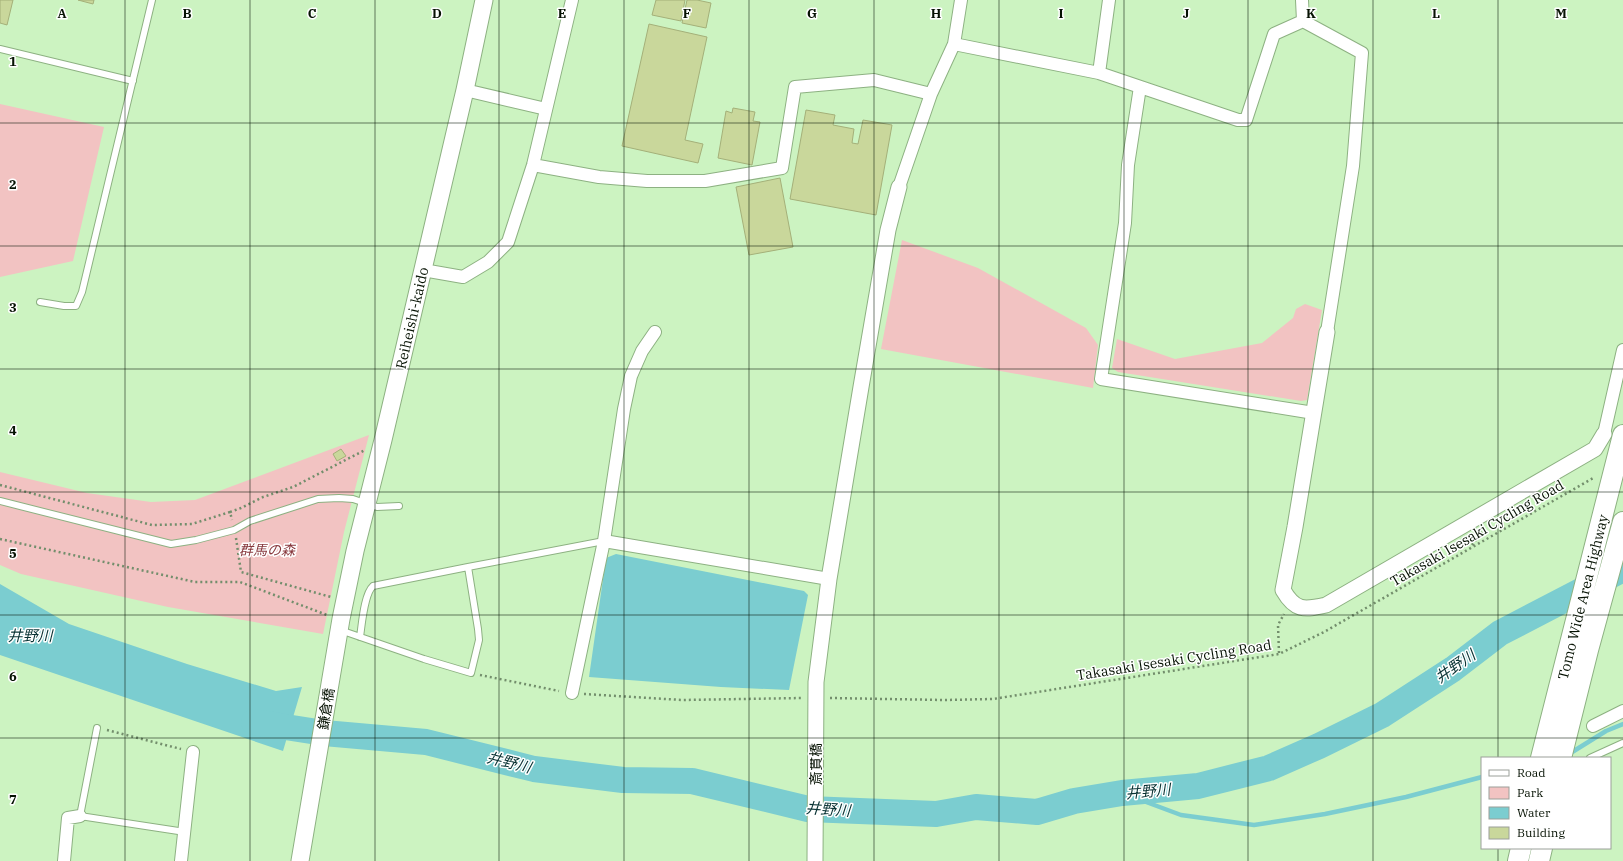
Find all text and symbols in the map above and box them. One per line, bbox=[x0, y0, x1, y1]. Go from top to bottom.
text: A bbox=[57, 5, 67, 22]
text: B bbox=[182, 5, 192, 22]
text: C bbox=[308, 5, 317, 22]
text: D bbox=[432, 5, 442, 22]
text: E bbox=[558, 5, 566, 22]
text: F bbox=[683, 5, 691, 22]
text: G bbox=[807, 5, 817, 22]
text: H bbox=[931, 5, 942, 22]
text: I bbox=[1059, 5, 1064, 22]
text: J bbox=[1183, 5, 1190, 22]
text: K bbox=[1306, 5, 1316, 22]
text: L bbox=[1432, 5, 1440, 22]
text: M bbox=[1555, 5, 1567, 22]
text: 1 bbox=[9, 53, 17, 70]
text: 2 bbox=[9, 176, 17, 193]
street label: Reiheishi-kaido bbox=[392, 265, 432, 371]
text: 3 bbox=[9, 299, 17, 316]
text: 4 bbox=[9, 422, 17, 439]
street label: Takasaki Isesaki Cycling Road bbox=[1387, 476, 1567, 590]
street label: Tomo Wide Area Highway bbox=[1554, 512, 1612, 681]
park label: 群馬の森 bbox=[239, 541, 297, 559]
text: 5 bbox=[9, 545, 17, 562]
water label: 井野川 bbox=[7, 626, 54, 645]
street label: Takasaki Isesaki Cycling Road bbox=[1075, 636, 1273, 684]
water label: 井野川 bbox=[1431, 644, 1481, 687]
text: 6 bbox=[9, 668, 17, 685]
street label: 鎌倉橋 bbox=[314, 687, 338, 731]
street label: 斎貫橋 bbox=[807, 743, 825, 785]
water label: 井野川 bbox=[485, 747, 535, 777]
legend bbox=[1481, 757, 1611, 849]
text: Road bbox=[1517, 765, 1546, 780]
water label: 井野川 bbox=[1125, 779, 1173, 802]
text: Park bbox=[1517, 785, 1543, 800]
text: 7 bbox=[9, 791, 17, 808]
water label: 井野川 bbox=[805, 798, 853, 820]
text: Water bbox=[1517, 805, 1551, 820]
text: Building bbox=[1517, 825, 1565, 840]

